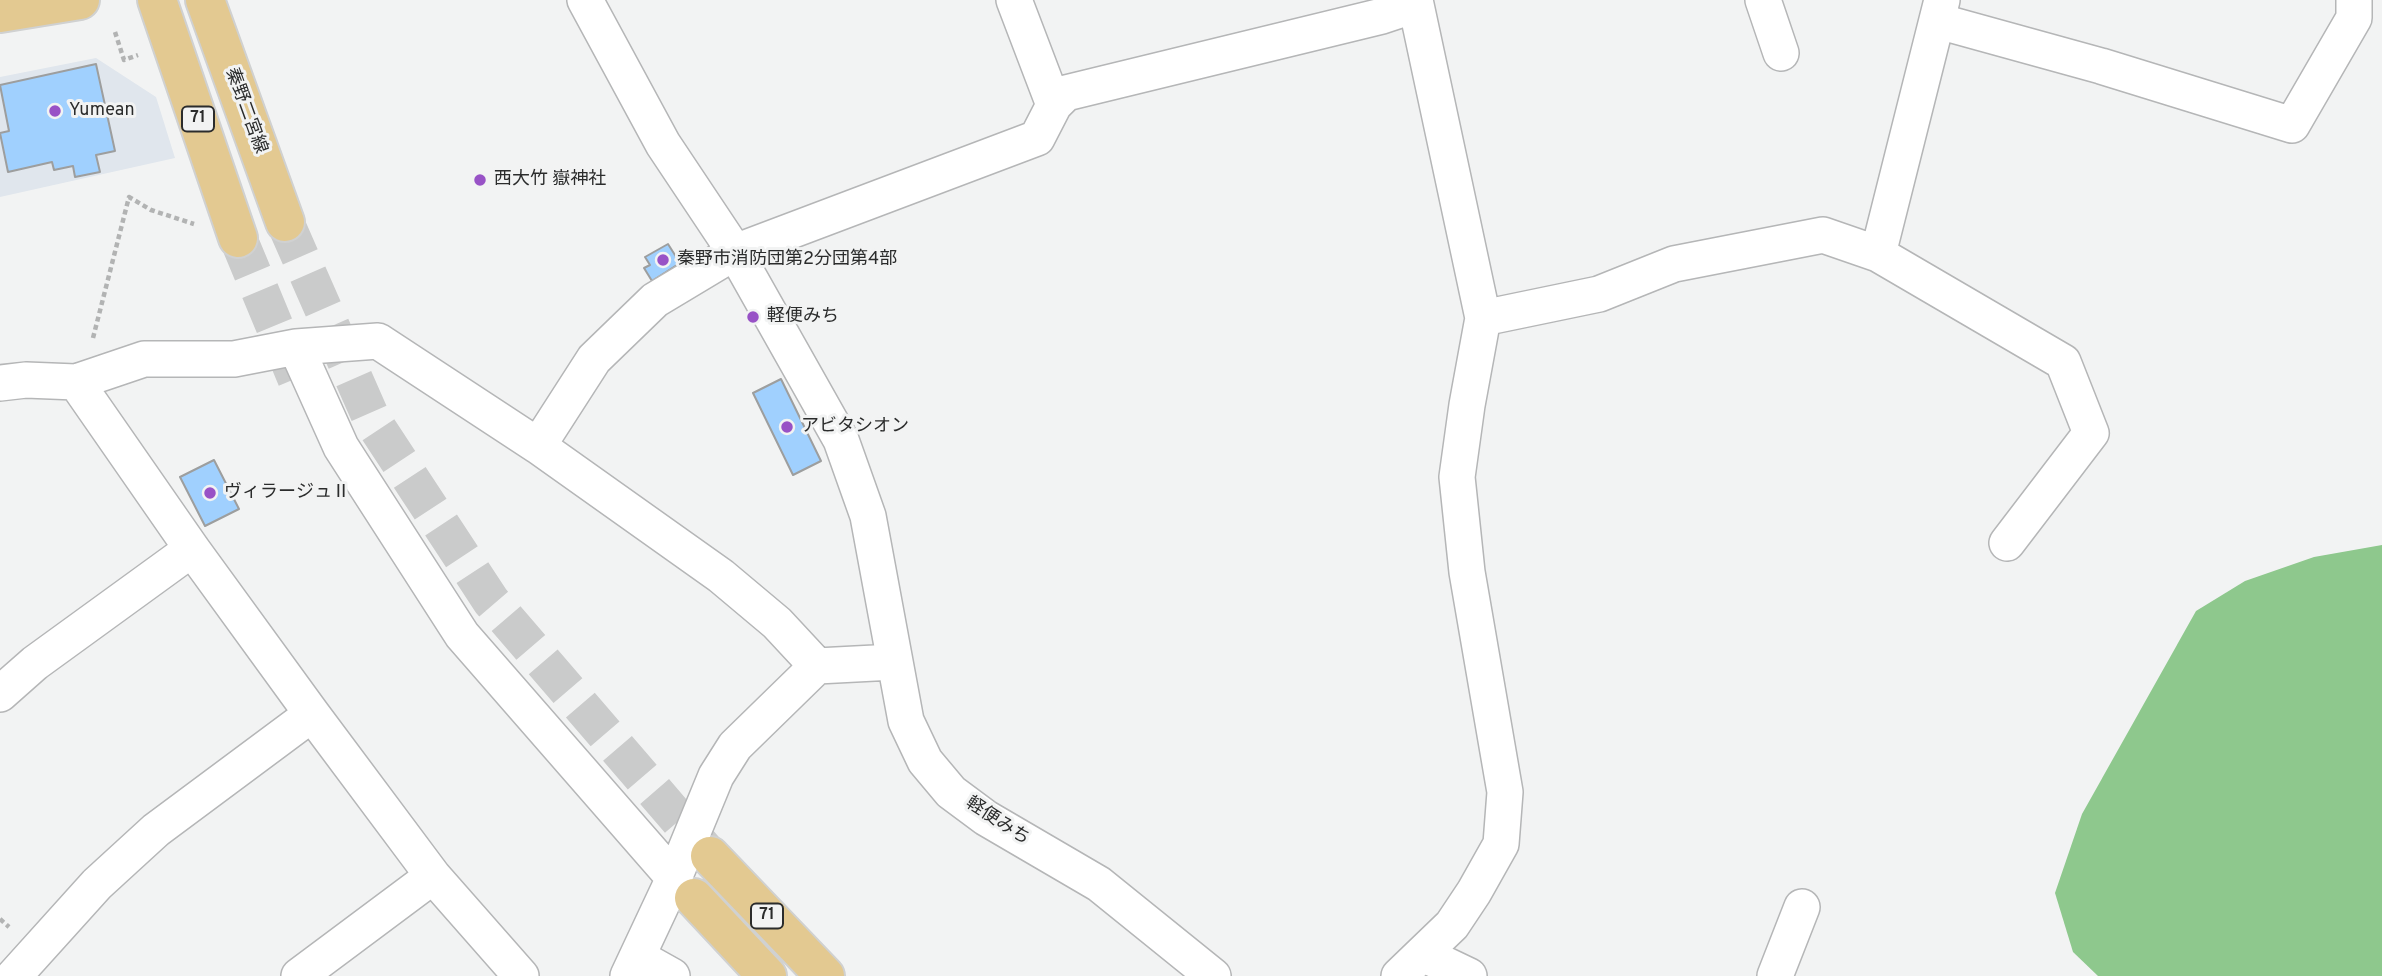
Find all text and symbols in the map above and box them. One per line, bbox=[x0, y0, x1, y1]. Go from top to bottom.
street label: 秦野二宮線 bbox=[219, 65, 271, 157]
place label: Yumean bbox=[69, 100, 135, 122]
marker: Yumean bbox=[47, 103, 63, 119]
road number: 71 bbox=[182, 106, 214, 132]
place label: 西大竹 嶽神社 bbox=[494, 169, 606, 191]
marker: 西大竹 嶽神社 bbox=[472, 172, 488, 188]
place label: 秦野市消防団第2分団第4部 bbox=[677, 249, 897, 271]
marker: 秦野市消防団第2分団第4部 bbox=[655, 252, 671, 268]
place label: 軽便みち bbox=[767, 306, 839, 328]
marker: 軽便みち bbox=[745, 309, 761, 325]
place label: アビタシオン bbox=[801, 416, 909, 438]
marker: アビタシオン bbox=[779, 419, 795, 435]
place label: ヴィラージュⅡ bbox=[224, 482, 350, 504]
marker: ヴィラージュⅡ bbox=[202, 485, 218, 501]
street label: 軽便みち bbox=[961, 793, 1033, 851]
road number: 71 bbox=[751, 904, 783, 928]

